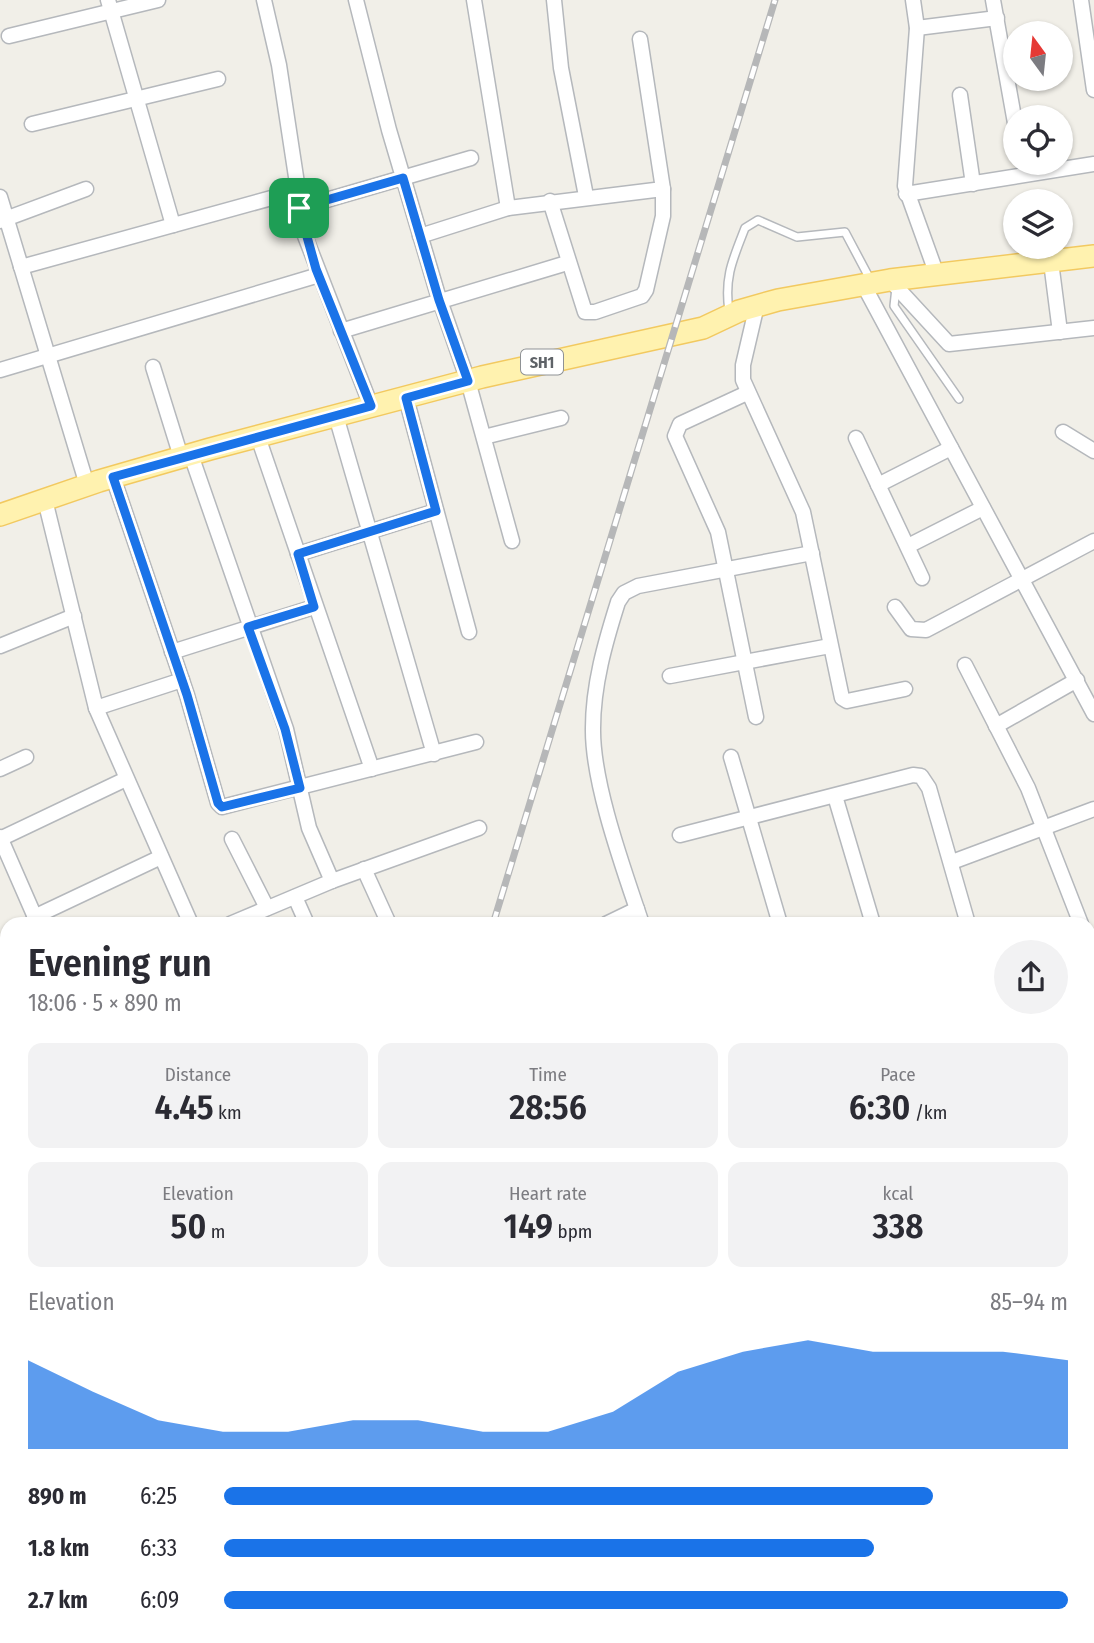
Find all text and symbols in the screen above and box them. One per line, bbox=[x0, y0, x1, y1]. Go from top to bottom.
north arrow bbox=[1003, 21, 1073, 91]
map controls bbox=[1003, 21, 1073, 259]
button: locate bbox=[1003, 105, 1073, 175]
pin bbox=[269, 178, 329, 238]
icon: arrive bbox=[280, 189, 318, 227]
button: layers bbox=[1003, 189, 1073, 259]
road number: SH1 bbox=[521, 350, 563, 374]
text: Evening run bbox=[28, 940, 212, 986]
button: share bbox=[994, 940, 1068, 1014]
text: 18:06 · 5 × 890 m bbox=[28, 989, 182, 1017]
text: Distance bbox=[165, 1063, 231, 1086]
text: Time bbox=[529, 1063, 567, 1086]
text: Pace bbox=[880, 1063, 916, 1086]
text: 4.45 bbox=[154, 1086, 214, 1128]
text: 28:56 bbox=[509, 1086, 587, 1128]
text: 6:30 bbox=[849, 1086, 910, 1128]
text: km bbox=[214, 1101, 242, 1124]
text: /km bbox=[910, 1101, 947, 1124]
text: Elevation bbox=[162, 1182, 234, 1205]
text: Heart rate bbox=[509, 1182, 587, 1205]
text: kcal bbox=[883, 1182, 913, 1205]
text: 50 bbox=[171, 1205, 206, 1247]
text: 149 bbox=[504, 1205, 553, 1247]
text: 338 bbox=[872, 1205, 924, 1247]
text: m bbox=[206, 1220, 225, 1243]
text: bpm bbox=[553, 1220, 592, 1243]
text: Elevation bbox=[28, 1288, 115, 1316]
text: 85–94 m bbox=[990, 1288, 1068, 1316]
text: 890 m bbox=[28, 1482, 87, 1510]
text: 6:25 bbox=[140, 1482, 177, 1510]
text: 1.8 km bbox=[28, 1534, 89, 1562]
text: 6:33 bbox=[140, 1534, 177, 1562]
text: 2.7 km bbox=[28, 1586, 88, 1614]
text: 6:09 bbox=[140, 1586, 179, 1614]

